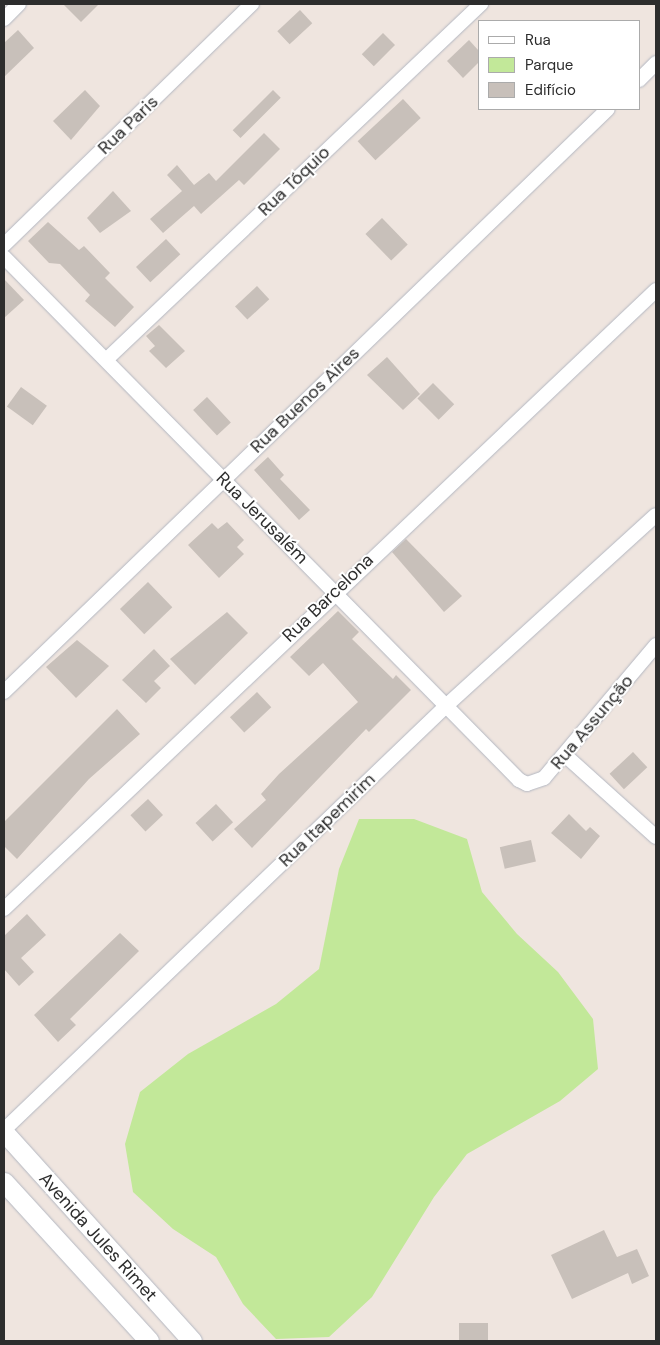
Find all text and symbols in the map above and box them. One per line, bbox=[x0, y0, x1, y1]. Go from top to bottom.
legend bbox=[478, 20, 640, 110]
text: Rua bbox=[525, 30, 551, 50]
text: Parque bbox=[525, 55, 573, 75]
text: Edifício bbox=[525, 80, 576, 100]
street label: Rua Paris bbox=[93, 91, 163, 159]
street label: Rua Tóquio bbox=[254, 142, 334, 220]
street label: Rua Buenos Aires bbox=[246, 342, 364, 458]
street label: Rua Jerusalém bbox=[212, 468, 312, 568]
street label: Rua Barcelona bbox=[278, 549, 378, 647]
street label: Rua Assunção bbox=[546, 670, 638, 774]
street label: Rua Itapemirim bbox=[274, 769, 380, 871]
street label: Avenida Jules Rimet bbox=[34, 1168, 162, 1306]

